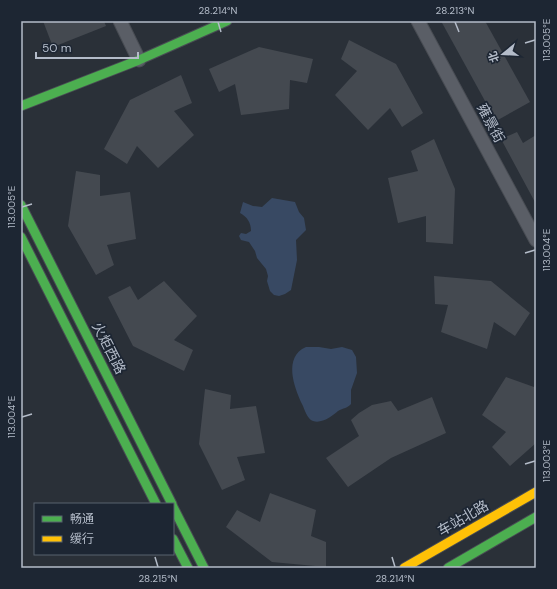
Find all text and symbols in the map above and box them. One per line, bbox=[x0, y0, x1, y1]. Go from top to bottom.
text: 28.214°N bbox=[199, 4, 238, 17]
text: 28.213°N bbox=[436, 4, 474, 17]
text: 113.005°E bbox=[540, 18, 553, 61]
scale bar bbox=[36, 34, 138, 60]
north arrow bbox=[483, 34, 523, 74]
text: 50 m bbox=[42, 40, 71, 56]
text: 北 bbox=[485, 50, 502, 64]
street label: 雍景街 bbox=[473, 100, 509, 146]
text: 113.005°E bbox=[5, 185, 18, 228]
text: 113.004°E bbox=[540, 228, 553, 271]
street label: 火炬西路 bbox=[88, 319, 130, 377]
text: 113.004°E bbox=[5, 395, 18, 438]
text: 113.003°E bbox=[540, 439, 553, 482]
street label: 车站北路 bbox=[434, 496, 492, 540]
legend bbox=[34, 503, 174, 555]
text: 畅通 bbox=[70, 511, 94, 527]
text: 缓行 bbox=[70, 531, 94, 547]
text: 28.215°N bbox=[139, 572, 178, 585]
text: 28.214°N bbox=[376, 572, 415, 585]

